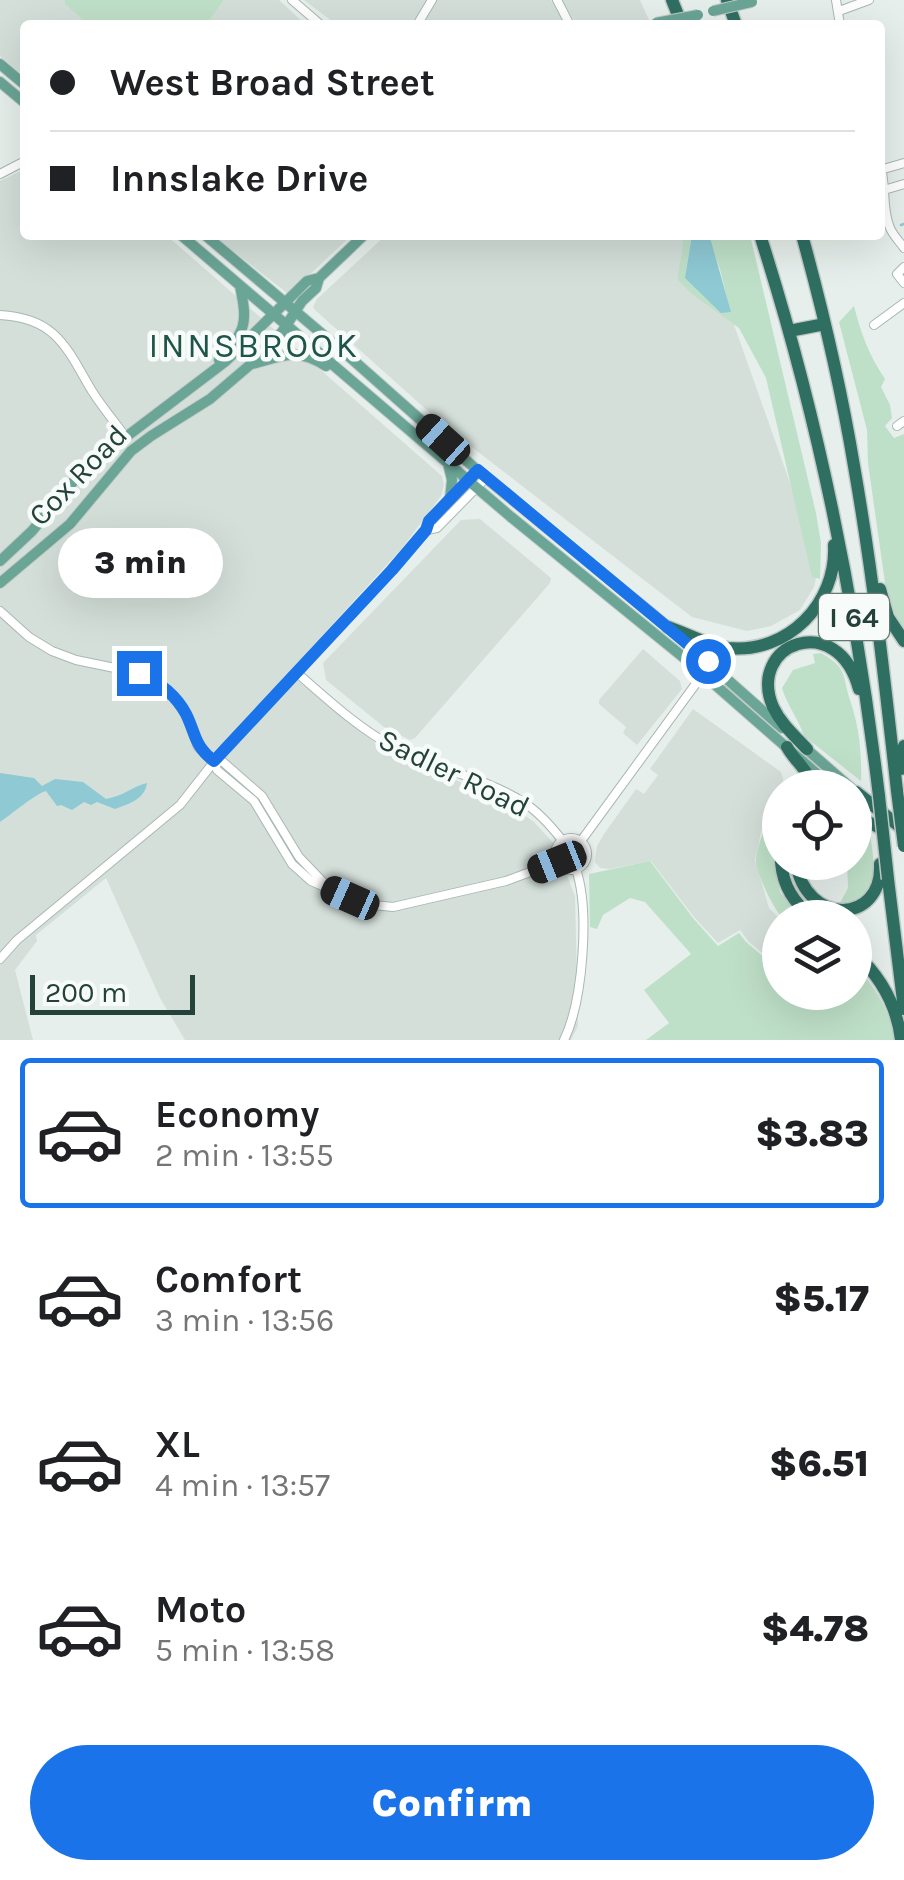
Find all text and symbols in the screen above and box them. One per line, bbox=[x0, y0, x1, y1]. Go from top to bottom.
text: West Broad Street bbox=[110, 60, 435, 105]
text: Innslake Drive bbox=[110, 156, 368, 201]
district label: INNSBROOK bbox=[149, 325, 359, 366]
car bbox=[411, 409, 475, 471]
street label: Cox Road bbox=[21, 417, 135, 533]
callout: 3 min bbox=[56, 528, 222, 598]
text: 3 min bbox=[94, 544, 187, 581]
road number: I 64 bbox=[819, 594, 889, 640]
route start bbox=[686, 639, 731, 684]
route end bbox=[117, 651, 162, 696]
street label: Sadler Road bbox=[373, 721, 535, 825]
map controls bbox=[762, 770, 872, 1010]
button: locate bbox=[762, 770, 872, 880]
car bbox=[524, 837, 590, 887]
car bbox=[316, 872, 384, 924]
button: layers bbox=[762, 900, 872, 1010]
scale bar bbox=[30, 970, 195, 1014]
text: 200 m bbox=[45, 976, 127, 1009]
icon: car bbox=[35, 1088, 125, 1178]
text: Economy bbox=[155, 1092, 319, 1137]
text: $3.83 bbox=[755, 1111, 869, 1156]
text: 2 min · 13:55 bbox=[155, 1137, 334, 1174]
icon: car bbox=[35, 1253, 125, 1343]
text: Comfort bbox=[155, 1257, 302, 1302]
text: $5.17 bbox=[773, 1276, 869, 1321]
text: 3 min · 13:56 bbox=[155, 1302, 334, 1339]
icon: car bbox=[35, 1418, 125, 1508]
text: XL bbox=[155, 1422, 200, 1467]
text: $6.51 bbox=[769, 1441, 869, 1486]
text: 4 min · 13:57 bbox=[155, 1467, 330, 1504]
icon: car bbox=[35, 1583, 125, 1673]
text: Moto bbox=[155, 1587, 246, 1632]
text: $4.78 bbox=[761, 1606, 869, 1651]
text: 5 min · 13:58 bbox=[155, 1632, 335, 1669]
button: Confirm bbox=[30, 1745, 874, 1860]

